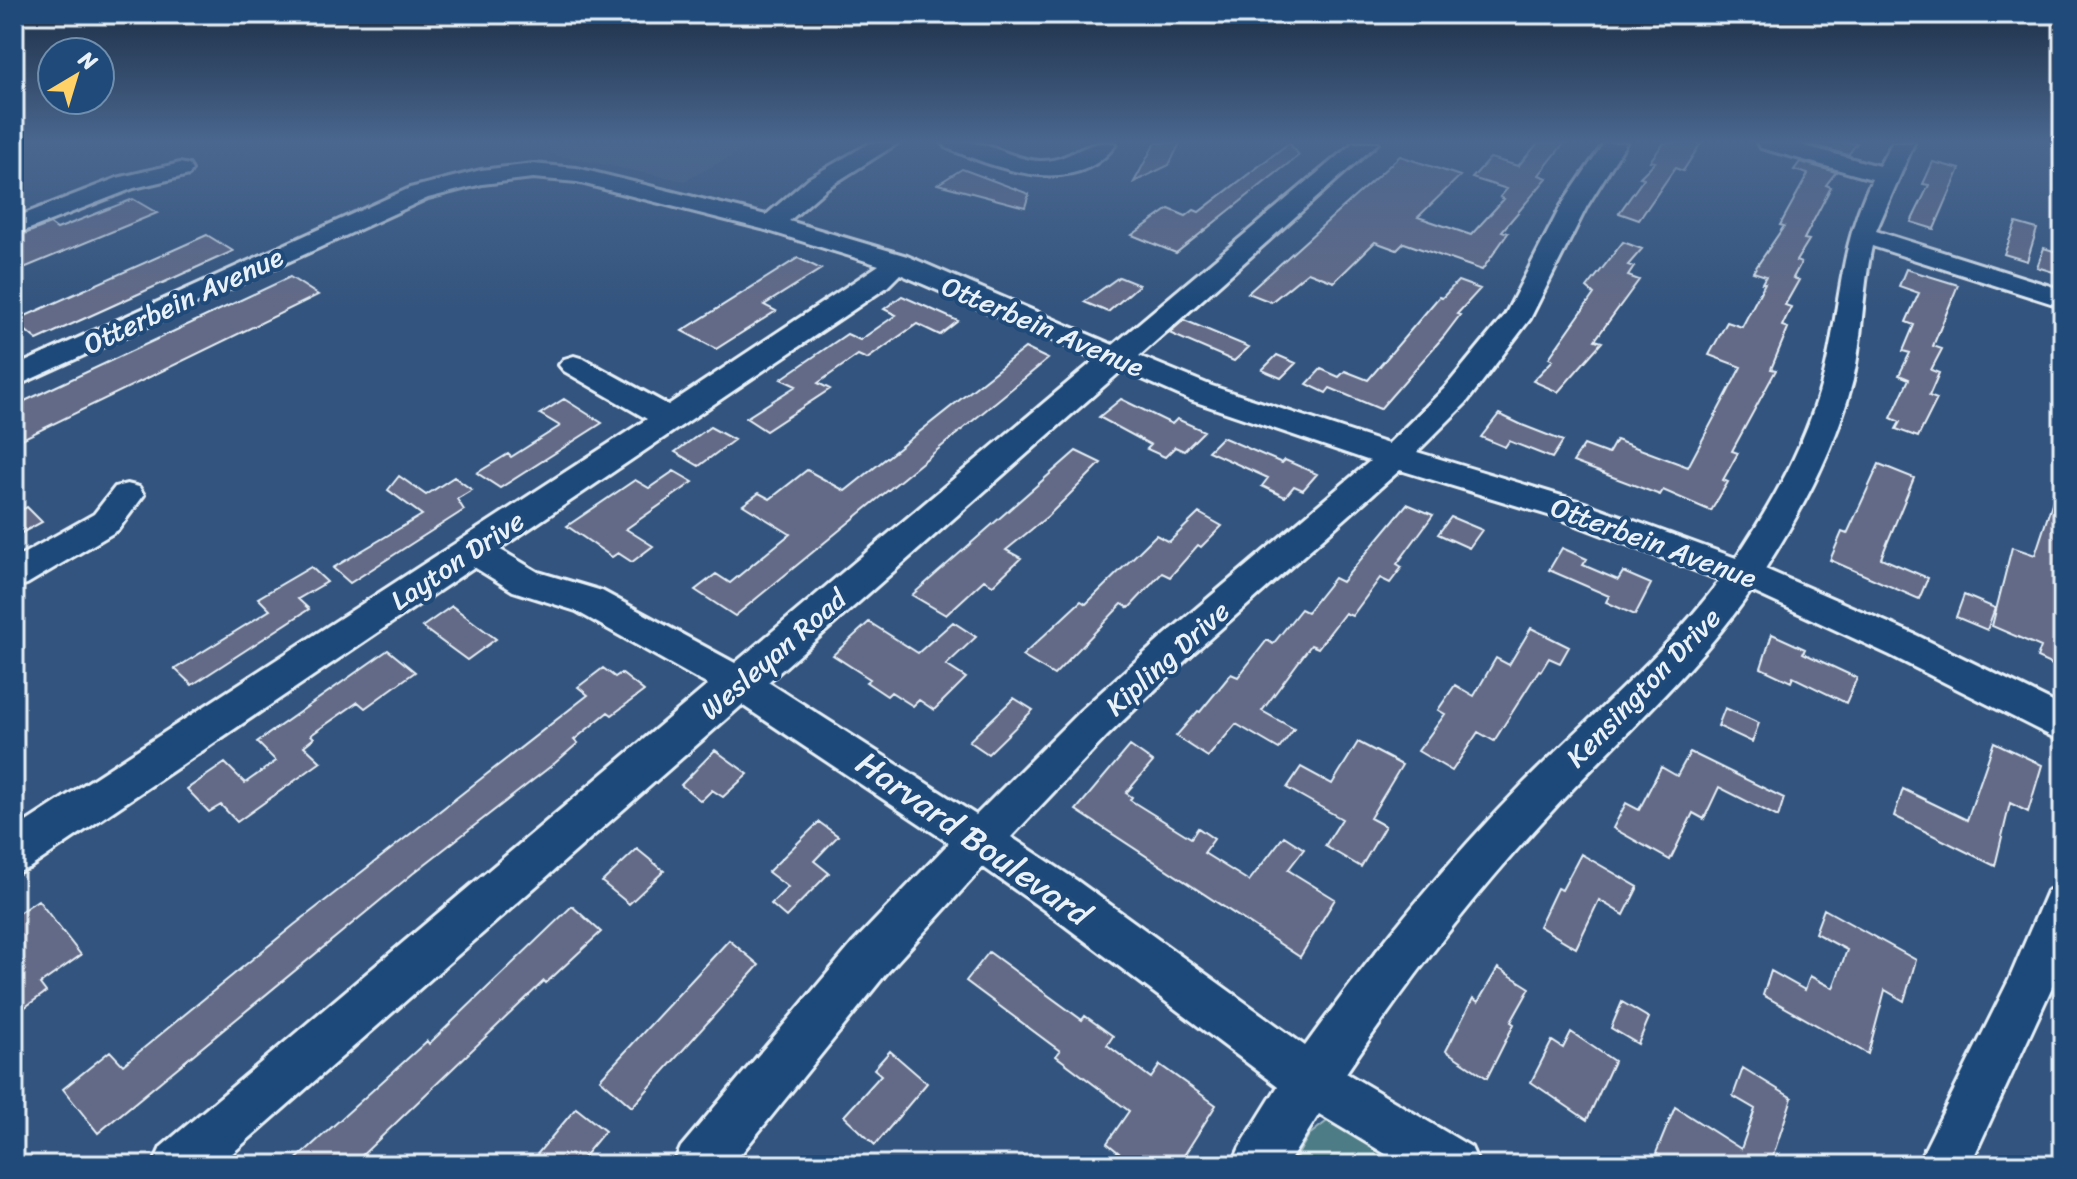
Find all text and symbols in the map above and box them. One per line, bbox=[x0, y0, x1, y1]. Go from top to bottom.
north arrow bbox=[36, 36, 116, 116]
text: N bbox=[69, 40, 107, 81]
street label: Otterbein Avenue bbox=[75, 233, 291, 368]
street label: Otterbein Avenue bbox=[934, 262, 1152, 391]
street label: Otterbein Avenue bbox=[1544, 482, 1764, 602]
street label: Layton Drive bbox=[380, 497, 535, 624]
street label: Wesleyan Road bbox=[689, 575, 860, 733]
street label: Kipling Drive bbox=[1093, 588, 1241, 729]
street label: Kensington Drive bbox=[1553, 595, 1733, 779]
street label: Harvard Boulevard bbox=[843, 735, 1106, 944]

